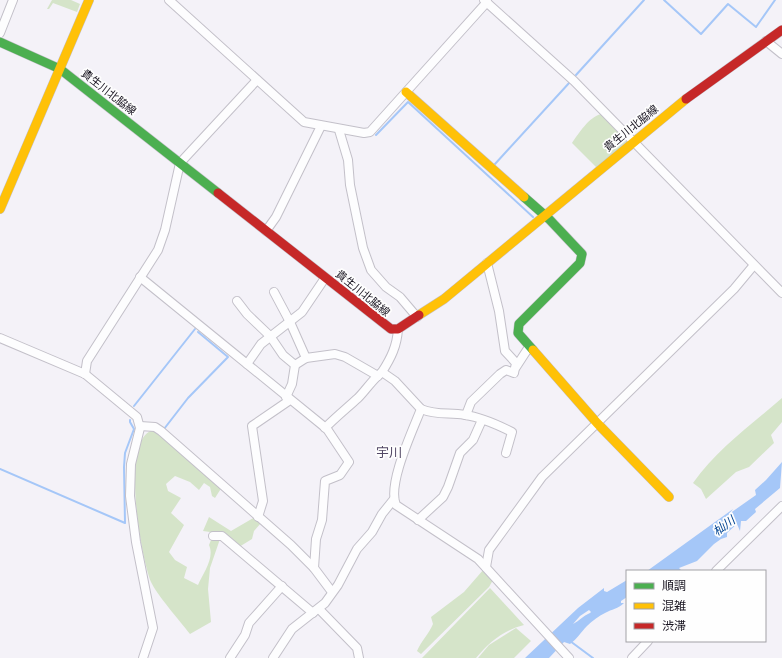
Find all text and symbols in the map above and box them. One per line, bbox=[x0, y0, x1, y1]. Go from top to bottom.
street label: 貴生川北脇線 bbox=[79, 66, 139, 118]
street label: 貴生川北脇線 bbox=[601, 102, 661, 154]
street label: 貴生川北脇線 bbox=[333, 267, 393, 319]
district label: 宇川 bbox=[376, 444, 402, 460]
water label: 杣川 bbox=[710, 511, 739, 539]
legend bbox=[626, 570, 766, 642]
text: 順調 bbox=[662, 578, 686, 593]
text: 混雑 bbox=[662, 598, 686, 613]
text: 渋滞 bbox=[662, 618, 686, 633]

